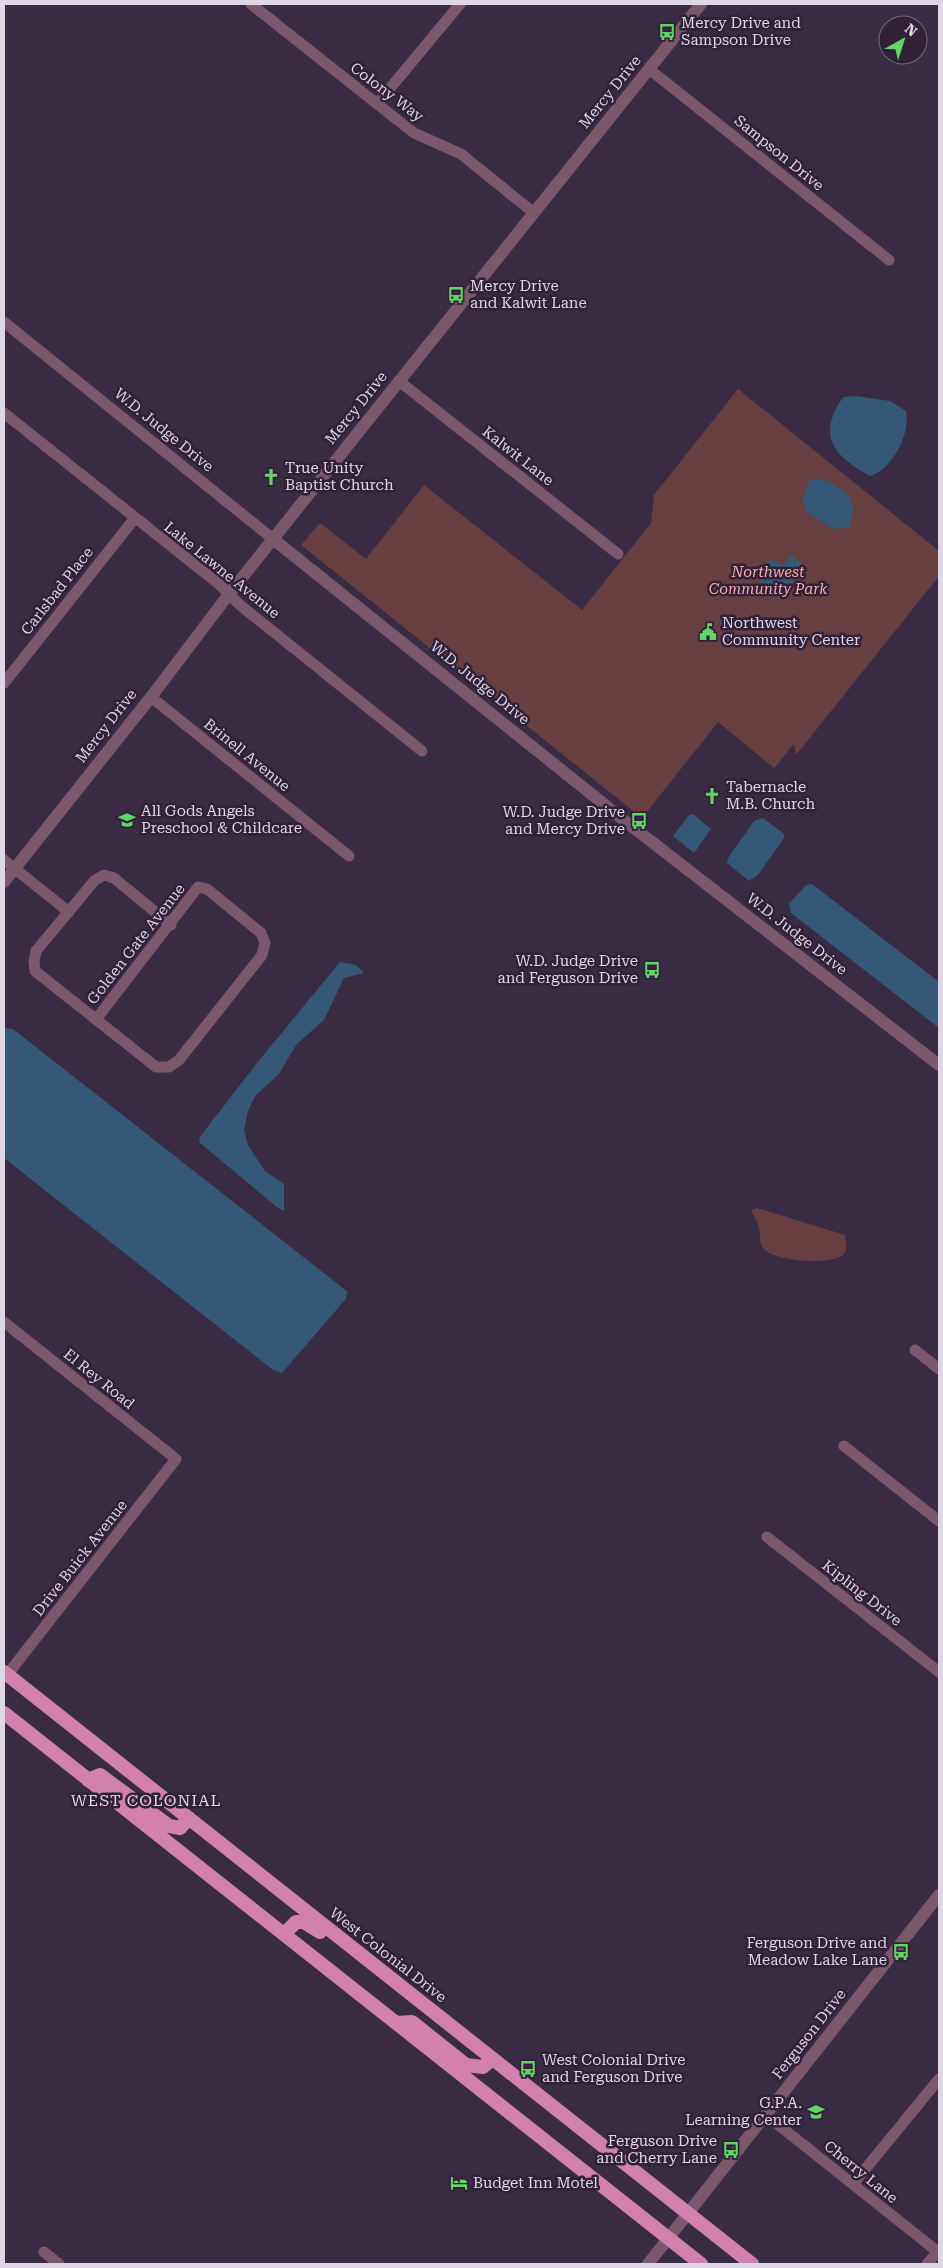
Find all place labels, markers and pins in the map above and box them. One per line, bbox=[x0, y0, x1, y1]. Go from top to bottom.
place label: Mercy Drive and Sampson Drive bbox=[681, 14, 801, 49]
bus stop icon: Mercy Drive and Sampson Drive bbox=[657, 22, 677, 42]
place label: Mercy Drive and Kalwit Lane bbox=[470, 277, 587, 312]
bus stop icon: Mercy Drive and Kalwit Lane bbox=[446, 285, 466, 305]
place label: True Unity Baptist Church bbox=[285, 459, 394, 494]
church icon: True Unity Baptist Church bbox=[261, 467, 281, 487]
place label: Northwest Community Center bbox=[722, 614, 860, 649]
public building icon: Northwest Community Center bbox=[698, 622, 718, 642]
place label: Tabernacle M.B. Church bbox=[726, 778, 815, 813]
church icon: Tabernacle M.B. Church bbox=[702, 786, 722, 806]
place label: All Gods Angels Preschool & Childcare bbox=[141, 802, 302, 837]
place label: W.D. Judge Drive and Mercy Drive bbox=[502, 803, 625, 838]
school or university icon: All Gods Angels Preschool & Childcare bbox=[117, 810, 137, 830]
bus stop icon: W.D. Judge Drive and Mercy Drive bbox=[629, 811, 649, 831]
place label: W.D. Judge Drive and Ferguson Drive bbox=[498, 952, 638, 987]
bus stop icon: W.D. Judge Drive and Ferguson Drive bbox=[642, 960, 662, 980]
place label: Ferguson Drive and Meadow Lake Lane bbox=[747, 1934, 887, 1969]
bus stop icon: Ferguson Drive and Meadow Lake Lane bbox=[891, 1942, 911, 1962]
place label: West Colonial Drive and Ferguson Drive bbox=[542, 2051, 685, 2086]
bus stop icon: West Colonial Drive and Ferguson Drive bbox=[518, 2059, 538, 2079]
place label: G.P.A. Learning Center bbox=[685, 2094, 802, 2129]
school or university icon: G.P.A. Learning Center bbox=[806, 2102, 826, 2122]
place label: Ferguson Drive and Cherry Lane bbox=[596, 2132, 717, 2167]
bus stop icon: Ferguson Drive and Cherry Lane bbox=[721, 2140, 741, 2160]
hotel icon: Budget Inn Motel bbox=[449, 2173, 469, 2193]
place label: Budget Inn Motel bbox=[473, 2174, 598, 2192]

